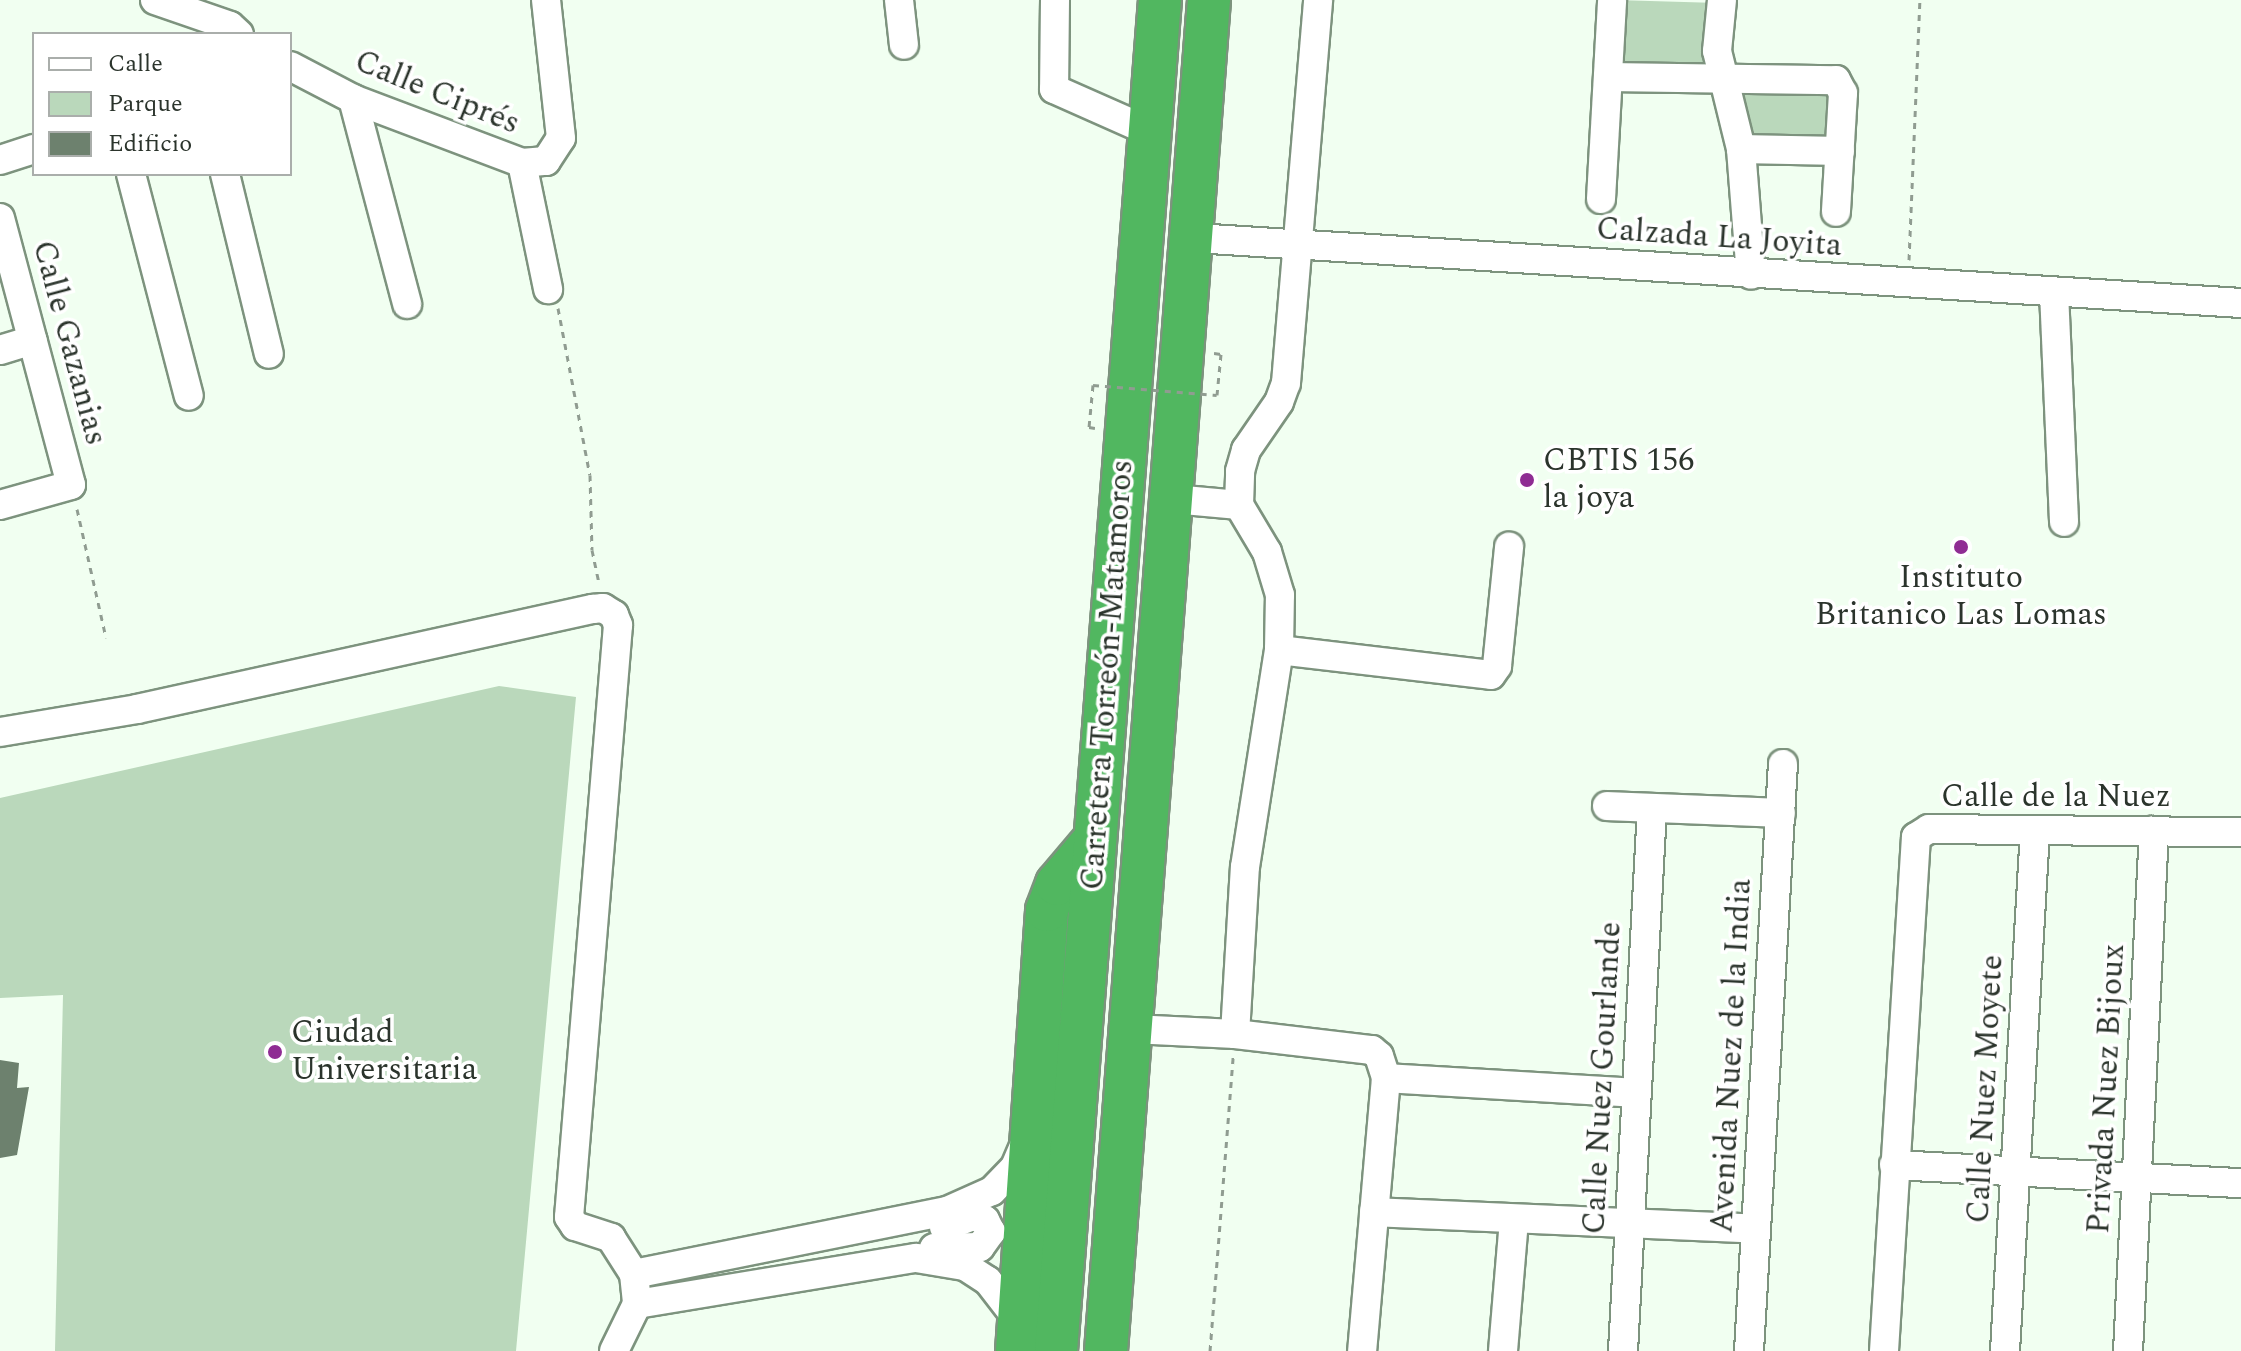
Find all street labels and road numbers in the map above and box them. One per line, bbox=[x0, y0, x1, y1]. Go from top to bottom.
street label: Calle Ciprés bbox=[349, 43, 525, 143]
street label: Calzada La Joyita bbox=[1595, 210, 1843, 266]
street label: Calle Gazanias bbox=[23, 237, 115, 449]
street label: Carretera Torreón-Matamoros bbox=[1074, 459, 1142, 891]
street label: Calle de la Nuez bbox=[1941, 778, 2171, 816]
street label: Avenida Nuez de la India bbox=[1704, 878, 1760, 1234]
street label: Calle Nuez Gourlande bbox=[1576, 921, 1630, 1235]
street label: Privada Nuez Bijoux bbox=[2080, 943, 2134, 1235]
street label: Calle Nuez Moyete bbox=[1960, 954, 2012, 1224]

